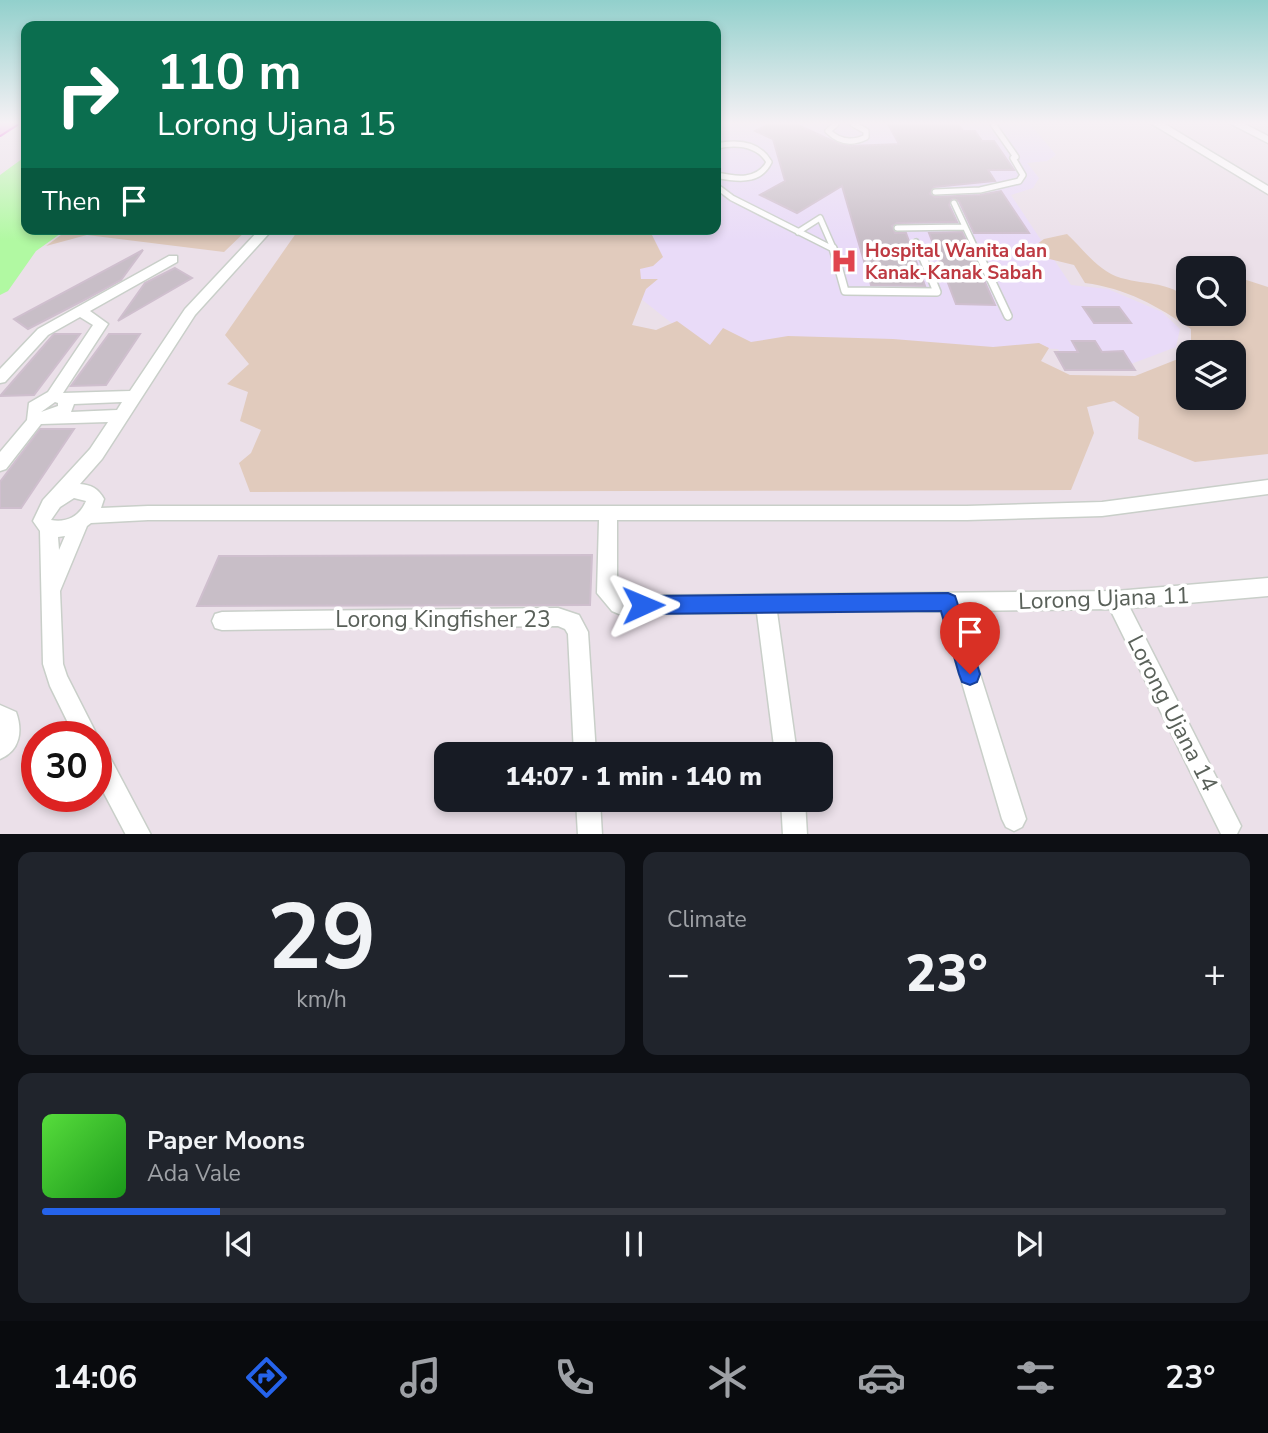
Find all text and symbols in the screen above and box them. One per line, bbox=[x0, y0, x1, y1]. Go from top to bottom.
text: 110 m bbox=[157, 39, 301, 106]
icon: right bbox=[42, 49, 133, 140]
text: Lorong Ujana 15 bbox=[157, 103, 396, 146]
icon: arrive bbox=[115, 182, 153, 220]
text: Then bbox=[42, 184, 101, 219]
place label: Hospital Wanita dan Kanak-Kanak Sabah bbox=[865, 238, 1047, 286]
hospital icon: Hospital Wanita dan Kanak-Kanak Sabah bbox=[829, 246, 859, 276]
map controls bbox=[1176, 256, 1246, 410]
button: search bbox=[1176, 256, 1246, 326]
button: layers bbox=[1176, 340, 1246, 410]
position arrow bbox=[606, 568, 680, 642]
street label: Lorong Ujana 11 bbox=[1018, 580, 1190, 617]
pin bbox=[940, 602, 1000, 674]
street label: Lorong Kingfisher 23 bbox=[335, 604, 551, 635]
icon: arrive bbox=[951, 613, 989, 651]
street label: Lorong Ujana 14 bbox=[1120, 630, 1225, 797]
speed limit sign: 30 bbox=[21, 721, 112, 812]
text: 14:07 · 1 min · 140 m bbox=[505, 759, 762, 794]
text: 29 bbox=[267, 876, 376, 1000]
text: Climate bbox=[667, 904, 747, 935]
text: 23° bbox=[905, 938, 988, 1009]
text: − bbox=[667, 949, 690, 1000]
text: + bbox=[1203, 949, 1226, 1000]
text: km/h bbox=[296, 984, 347, 1015]
text: Paper Moons bbox=[147, 1123, 305, 1158]
text: Ada Vale bbox=[147, 1158, 241, 1189]
icon: previous bbox=[220, 1225, 258, 1263]
icon: pause bbox=[615, 1225, 653, 1263]
icon: next bbox=[1010, 1225, 1048, 1263]
icon: directions bbox=[242, 1353, 291, 1402]
icon: music bbox=[396, 1353, 445, 1402]
icon: phone bbox=[550, 1353, 599, 1402]
icon: climate bbox=[703, 1353, 752, 1402]
icon: car bbox=[857, 1353, 906, 1402]
icon: filters bbox=[1011, 1353, 1060, 1402]
text: 14:06 bbox=[52, 1356, 137, 1399]
text: 23° bbox=[1165, 1356, 1215, 1399]

